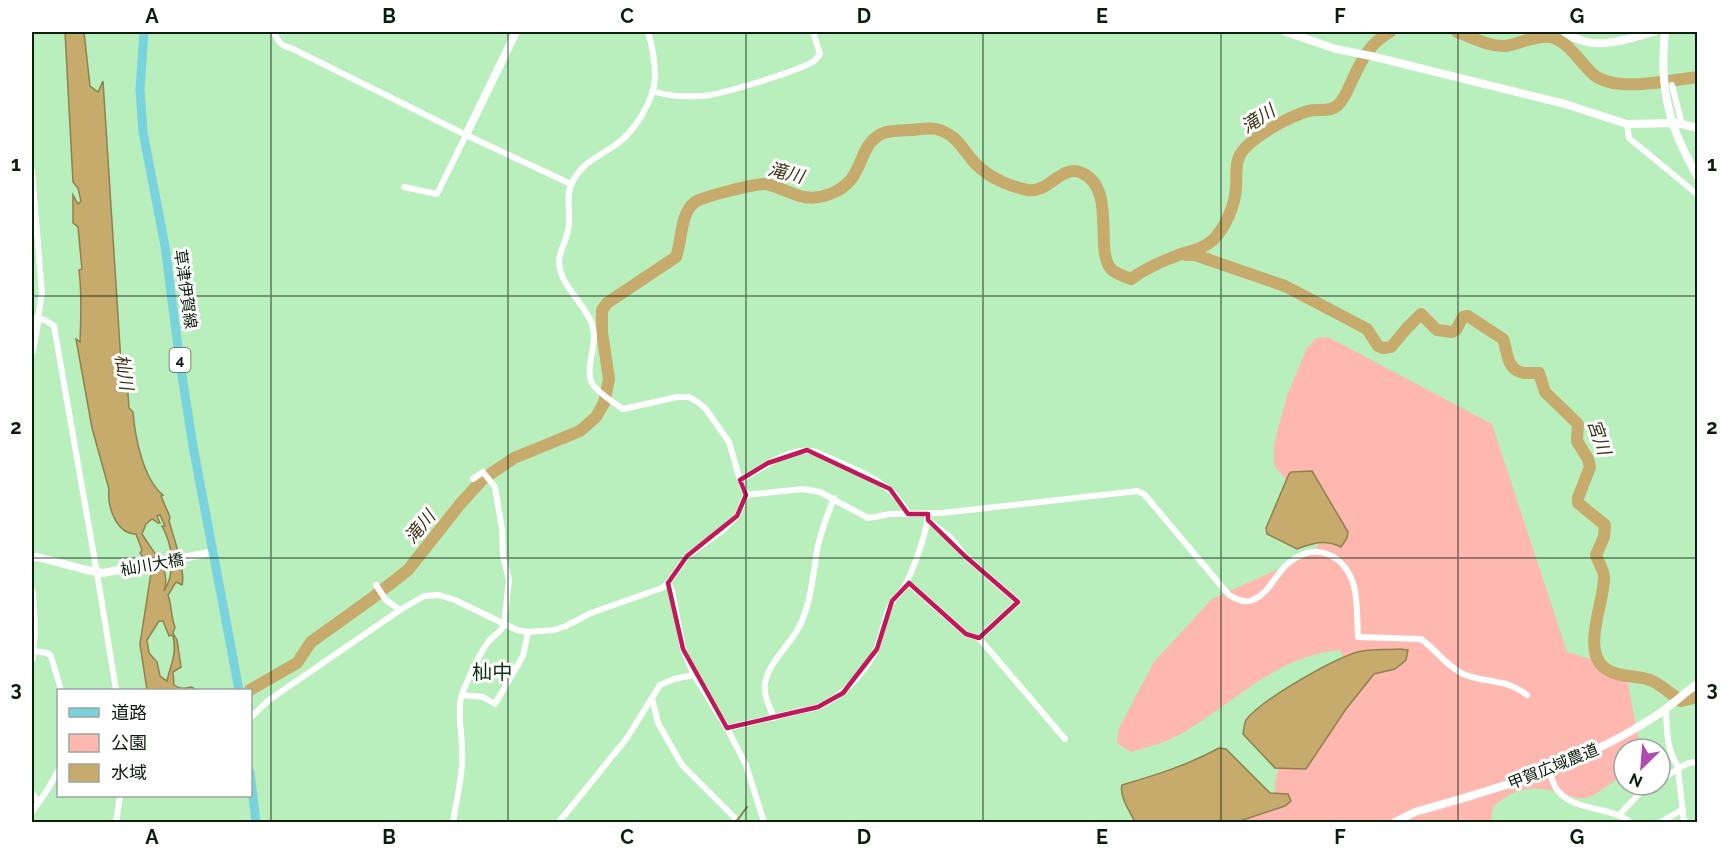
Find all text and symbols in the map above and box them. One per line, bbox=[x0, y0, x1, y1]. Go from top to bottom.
text: A bbox=[145, 4, 159, 28]
text: B bbox=[382, 4, 396, 28]
text: C bbox=[620, 4, 634, 28]
text: D bbox=[857, 4, 871, 28]
text: E bbox=[1096, 4, 1108, 28]
text: F bbox=[1334, 4, 1346, 28]
text: G bbox=[1570, 4, 1584, 28]
water label: 滝川 bbox=[1237, 99, 1280, 137]
text: 1 bbox=[11, 152, 21, 176]
text: 1 bbox=[1707, 152, 1717, 176]
water label: 滝川 bbox=[766, 158, 808, 188]
street label: 草津伊賀線 bbox=[171, 248, 200, 330]
road number: 4 bbox=[170, 348, 190, 372]
water label: 杣川 bbox=[111, 353, 138, 393]
text: 2 bbox=[10, 415, 22, 439]
text: 2 bbox=[1706, 415, 1718, 439]
water label: 宮川 bbox=[1584, 416, 1616, 459]
water label: 滝川 bbox=[400, 505, 441, 547]
street label: 杣川大橋 bbox=[119, 550, 185, 579]
district label: 杣中 bbox=[472, 660, 512, 684]
text: 3 bbox=[10, 677, 22, 701]
text: 3 bbox=[1706, 677, 1718, 701]
legend bbox=[57, 689, 252, 797]
text: 道路 bbox=[111, 702, 147, 723]
text: 公園 bbox=[111, 732, 147, 753]
north arrow bbox=[1612, 737, 1672, 797]
street label: 甲賀広域農道 bbox=[1505, 740, 1601, 793]
text: 水域 bbox=[111, 762, 147, 783]
text: N bbox=[1626, 769, 1645, 791]
text: A bbox=[145, 825, 159, 849]
text: B bbox=[382, 825, 396, 849]
text: C bbox=[620, 825, 634, 849]
text: D bbox=[857, 825, 871, 849]
text: E bbox=[1096, 825, 1108, 849]
text: F bbox=[1334, 825, 1346, 849]
text: G bbox=[1570, 825, 1584, 849]

